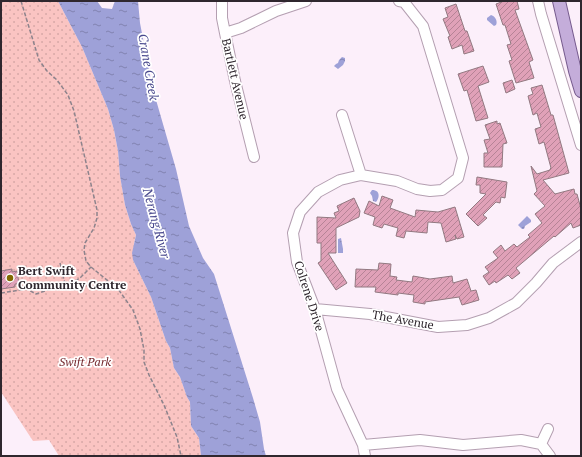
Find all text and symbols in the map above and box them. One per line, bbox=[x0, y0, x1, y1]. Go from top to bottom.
water label: Crane Creek bbox=[134, 32, 164, 103]
street label: Bartlett Avenue bbox=[219, 37, 252, 121]
water label: Nerang River bbox=[139, 185, 175, 261]
street label: Colrene Drive bbox=[291, 259, 328, 333]
place label: Bert Swift Community Centre bbox=[18, 263, 127, 292]
marker: Bert Swift Community Centre bbox=[5, 273, 15, 283]
street label: The Avenue bbox=[371, 307, 435, 332]
park label: Swift Park bbox=[59, 354, 111, 369]

